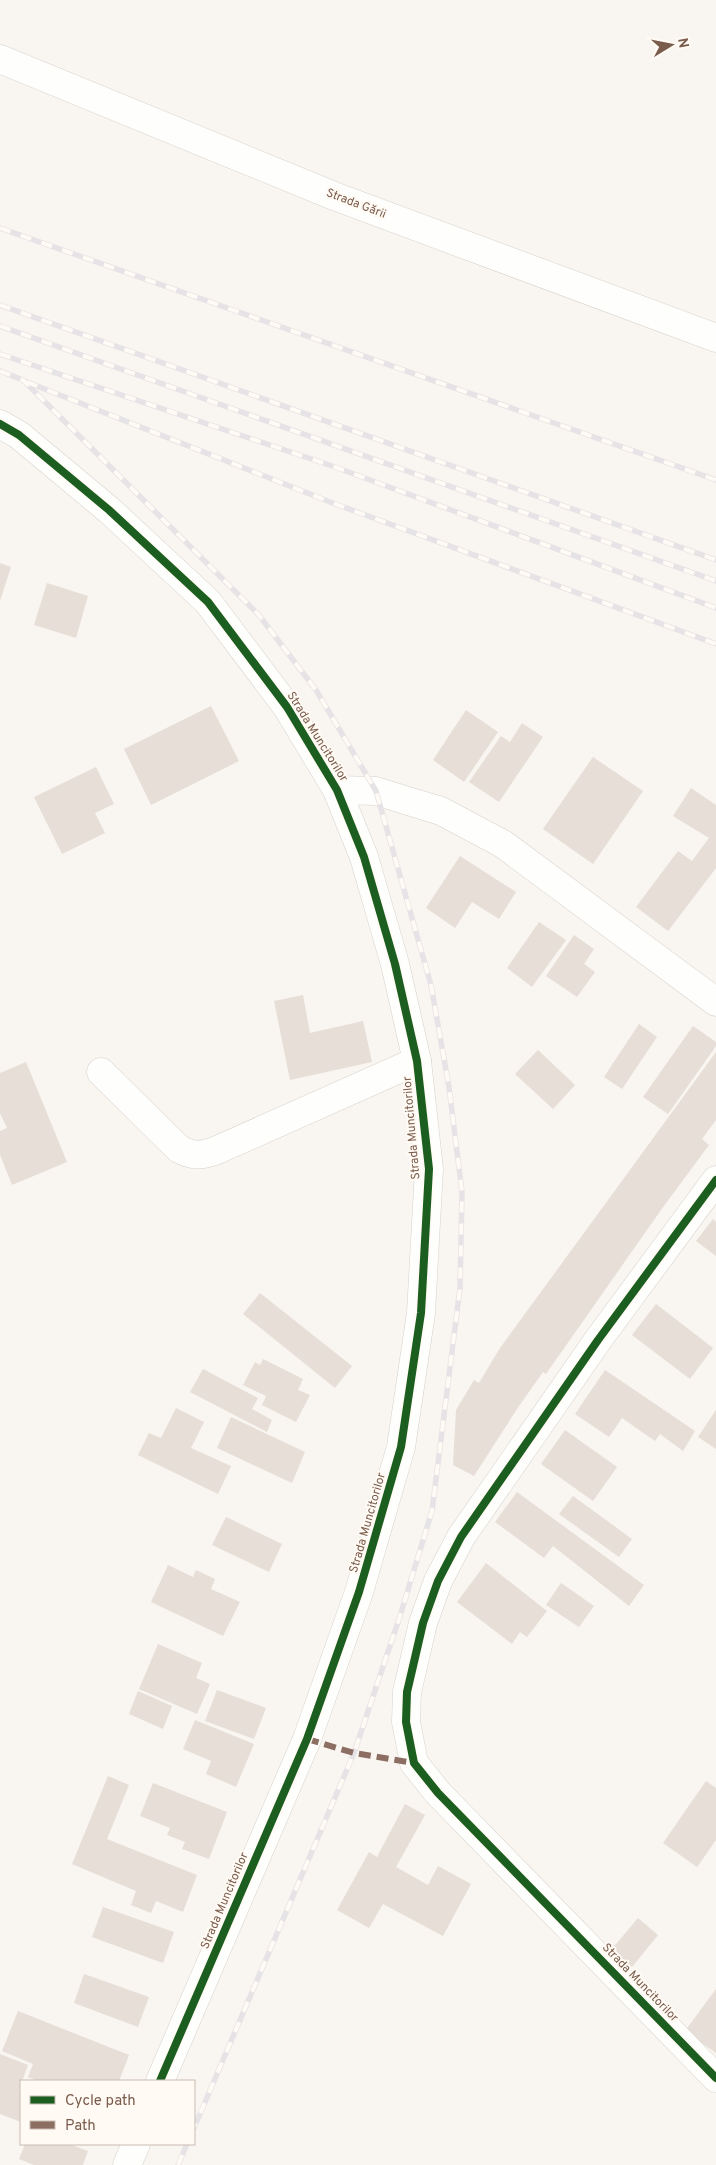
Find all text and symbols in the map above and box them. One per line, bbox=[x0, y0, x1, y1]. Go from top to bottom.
north arrow bbox=[646, 20, 696, 70]
text: N bbox=[673, 37, 692, 49]
street label: Strada Gării bbox=[324, 185, 388, 223]
street label: Strada Muncitorilor bbox=[283, 689, 351, 785]
street label: Strada Muncitorilor bbox=[399, 1075, 424, 1180]
street label: Strada Muncitorilor bbox=[346, 1471, 390, 1575]
street label: Strada Muncitorilor bbox=[197, 1850, 253, 1952]
street label: Strada Muncitorilor bbox=[598, 1940, 682, 2026]
legend bbox=[20, 2080, 195, 2145]
text: Cycle path bbox=[65, 2092, 136, 2111]
text: Path bbox=[65, 2117, 96, 2136]

